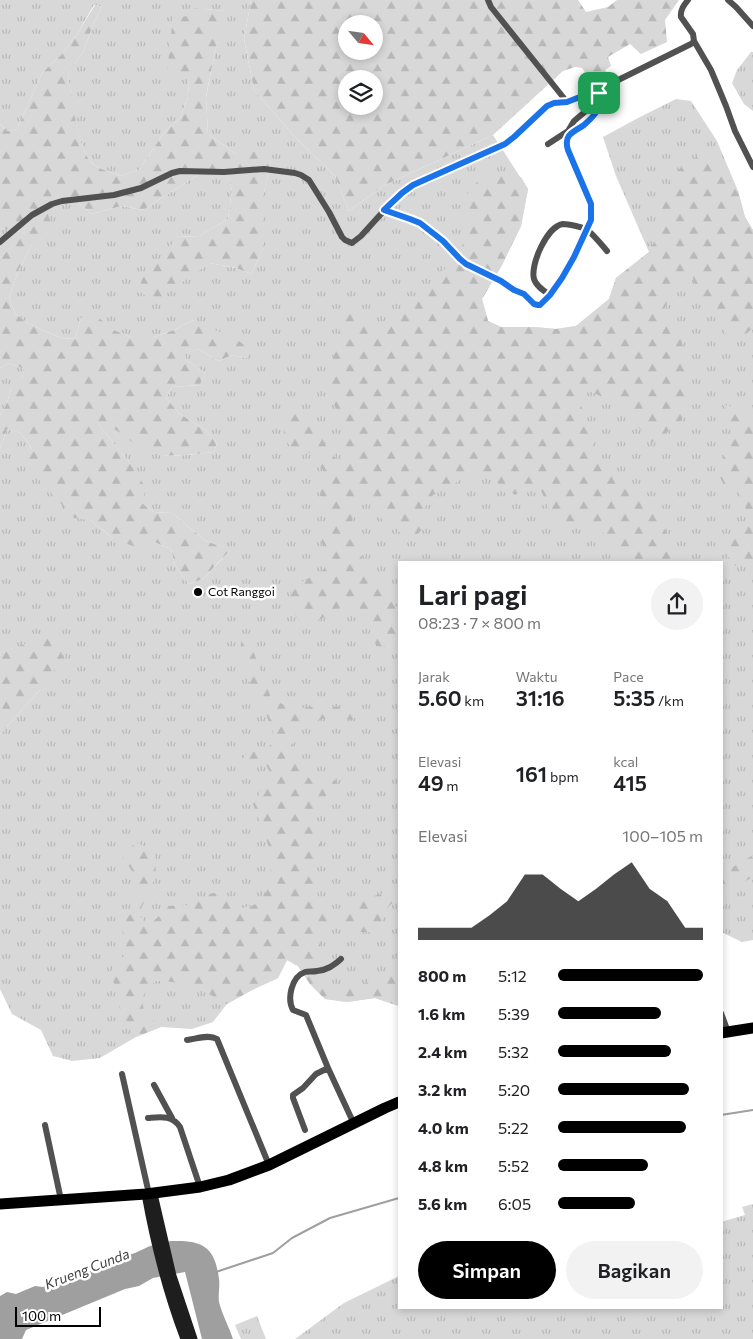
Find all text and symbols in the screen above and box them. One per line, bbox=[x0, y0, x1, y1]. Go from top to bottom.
north arrow bbox=[338, 15, 382, 60]
map controls bbox=[338, 15, 383, 115]
button: layers bbox=[338, 70, 383, 115]
pin bbox=[578, 72, 620, 114]
icon: arrive bbox=[585, 79, 613, 107]
text: Lari pagi bbox=[418, 577, 528, 611]
button: share bbox=[651, 578, 703, 630]
place label: Cot Ranggoi bbox=[208, 584, 275, 598]
marker: Cot Ranggoi bbox=[192, 586, 204, 598]
text: 08:23 · 7 × 800 m bbox=[418, 613, 541, 632]
text: Jarak bbox=[418, 668, 450, 685]
text: Waktu bbox=[516, 668, 558, 685]
text: Pace bbox=[613, 668, 644, 685]
text: 5.60 bbox=[418, 685, 462, 710]
text: 31:16 bbox=[516, 685, 565, 710]
text: 5:35 bbox=[613, 685, 655, 710]
text: km bbox=[462, 692, 484, 709]
text: /km bbox=[655, 692, 684, 709]
text: Elevasi bbox=[418, 753, 461, 770]
text: kcal bbox=[613, 753, 638, 770]
text: 161 bbox=[516, 761, 547, 786]
text: bpm bbox=[547, 768, 579, 785]
text: 49 bbox=[418, 770, 444, 795]
text: 415 bbox=[613, 770, 647, 795]
text: m bbox=[444, 777, 459, 794]
text: Elevasi bbox=[418, 826, 468, 845]
text: 100–105 m bbox=[622, 826, 703, 845]
text: 800 m bbox=[418, 966, 466, 985]
text: 5:12 bbox=[498, 966, 527, 985]
text: 1.6 km bbox=[418, 1004, 465, 1023]
text: 5:39 bbox=[498, 1004, 530, 1023]
text: 2.4 km bbox=[418, 1042, 467, 1061]
text: 5:32 bbox=[498, 1042, 529, 1061]
text: 3.2 km bbox=[418, 1080, 467, 1099]
text: 5:20 bbox=[498, 1080, 530, 1099]
text: 4.0 km bbox=[418, 1118, 469, 1137]
text: 5:22 bbox=[498, 1118, 529, 1137]
text: 4.8 km bbox=[418, 1156, 468, 1175]
text: 5:52 bbox=[498, 1156, 529, 1175]
text: 5.6 km bbox=[418, 1194, 467, 1213]
text: 6:05 bbox=[498, 1194, 531, 1213]
button: Simpan bbox=[418, 1241, 556, 1299]
button: Bagikan bbox=[566, 1241, 703, 1299]
water label: Krueng Cunda bbox=[42, 1245, 132, 1292]
scale bar bbox=[15, 1304, 101, 1327]
text: 100 m bbox=[22, 1307, 61, 1324]

